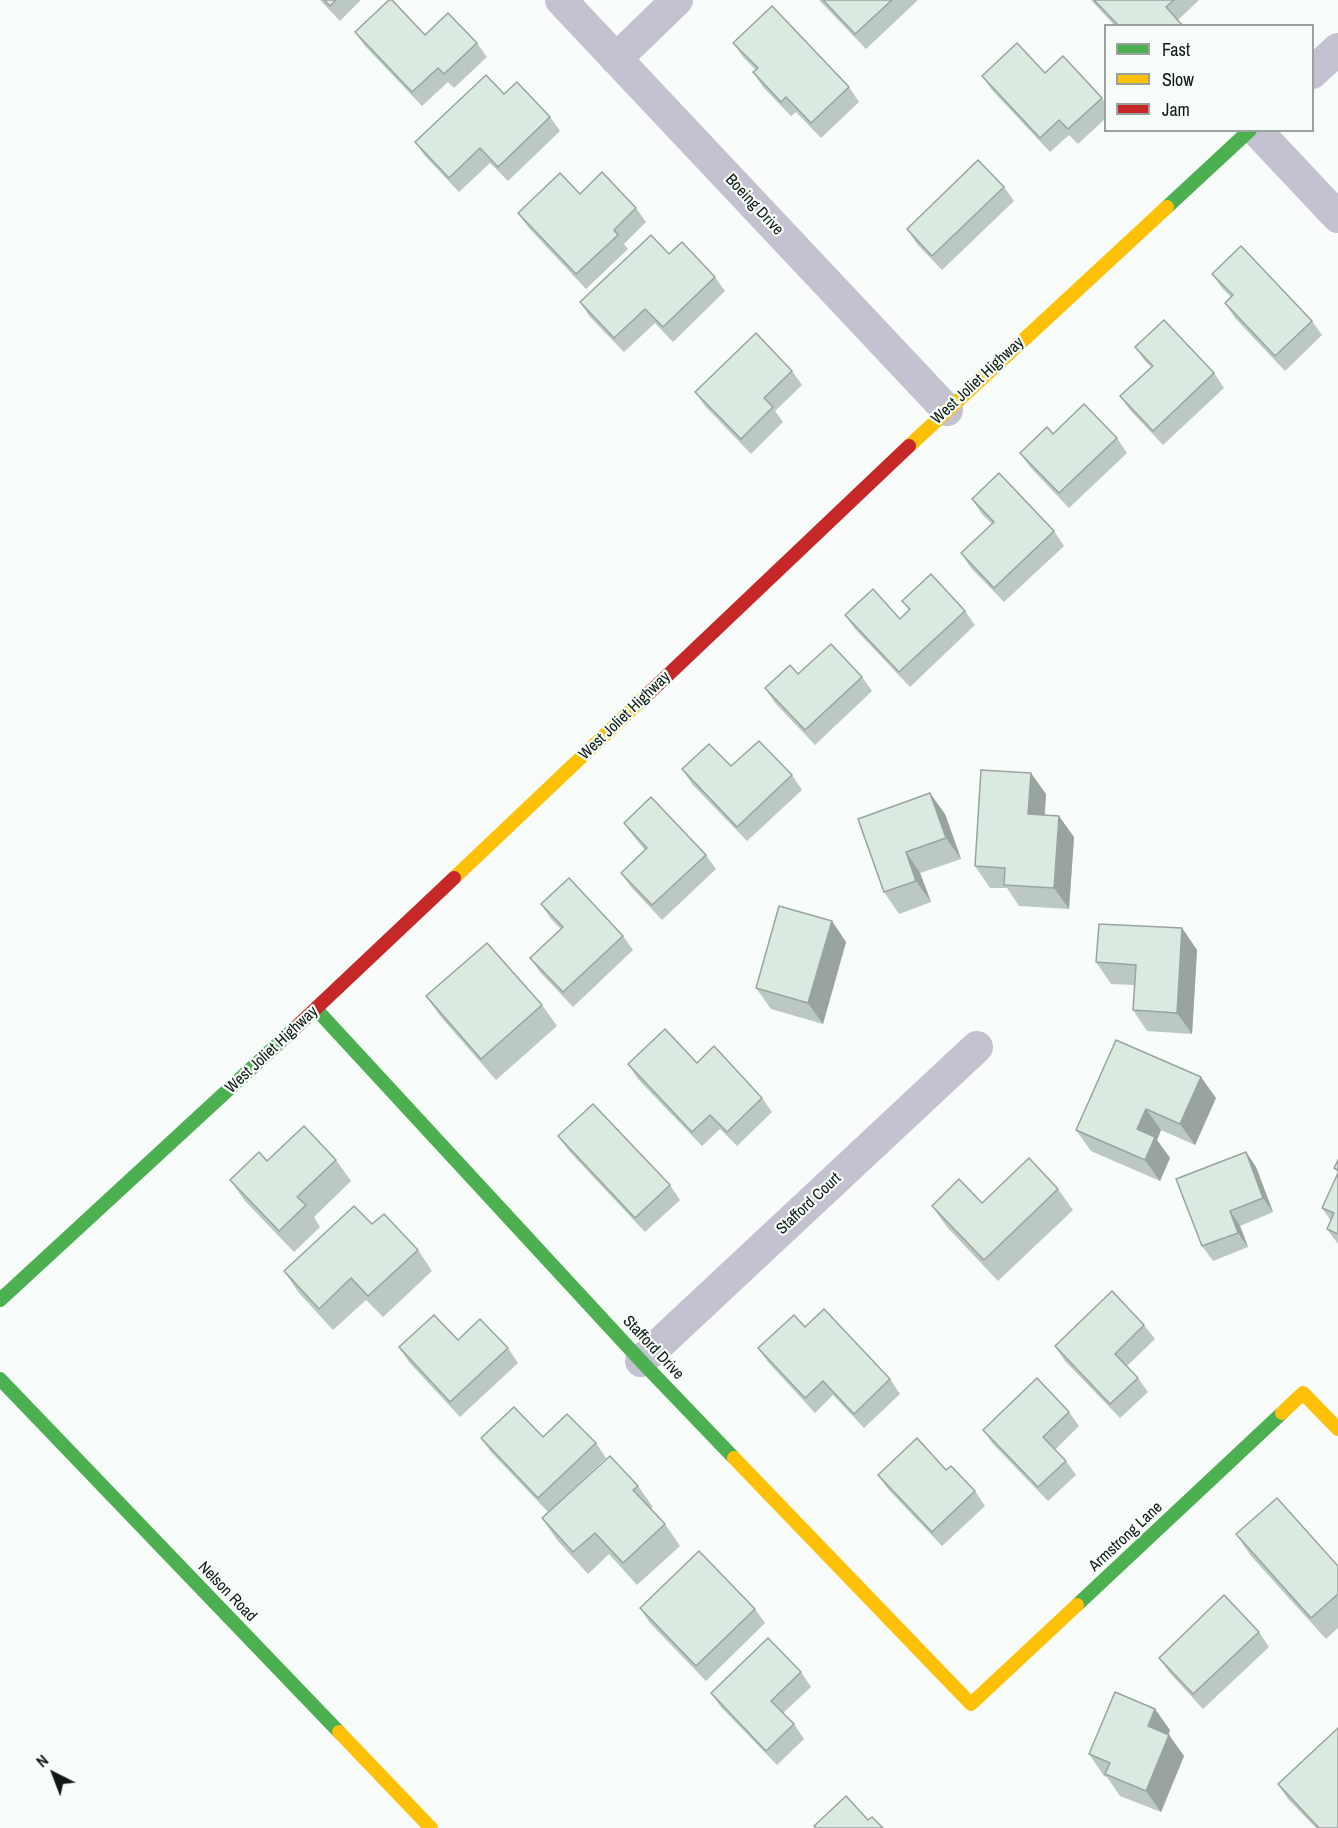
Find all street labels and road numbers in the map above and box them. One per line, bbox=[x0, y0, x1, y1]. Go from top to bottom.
street label: Boeing Drive bbox=[721, 170, 787, 240]
street label: West Joliet Highway bbox=[928, 333, 1028, 429]
street label: West Joliet Highway bbox=[575, 668, 675, 764]
street label: West Joliet Highway bbox=[222, 1002, 322, 1098]
street label: Stafford Court bbox=[773, 1169, 845, 1239]
street label: Stafford Drive bbox=[618, 1312, 688, 1384]
street label: Armstrong Lane bbox=[1085, 1498, 1167, 1576]
street label: Nelson Road bbox=[194, 1558, 260, 1626]

